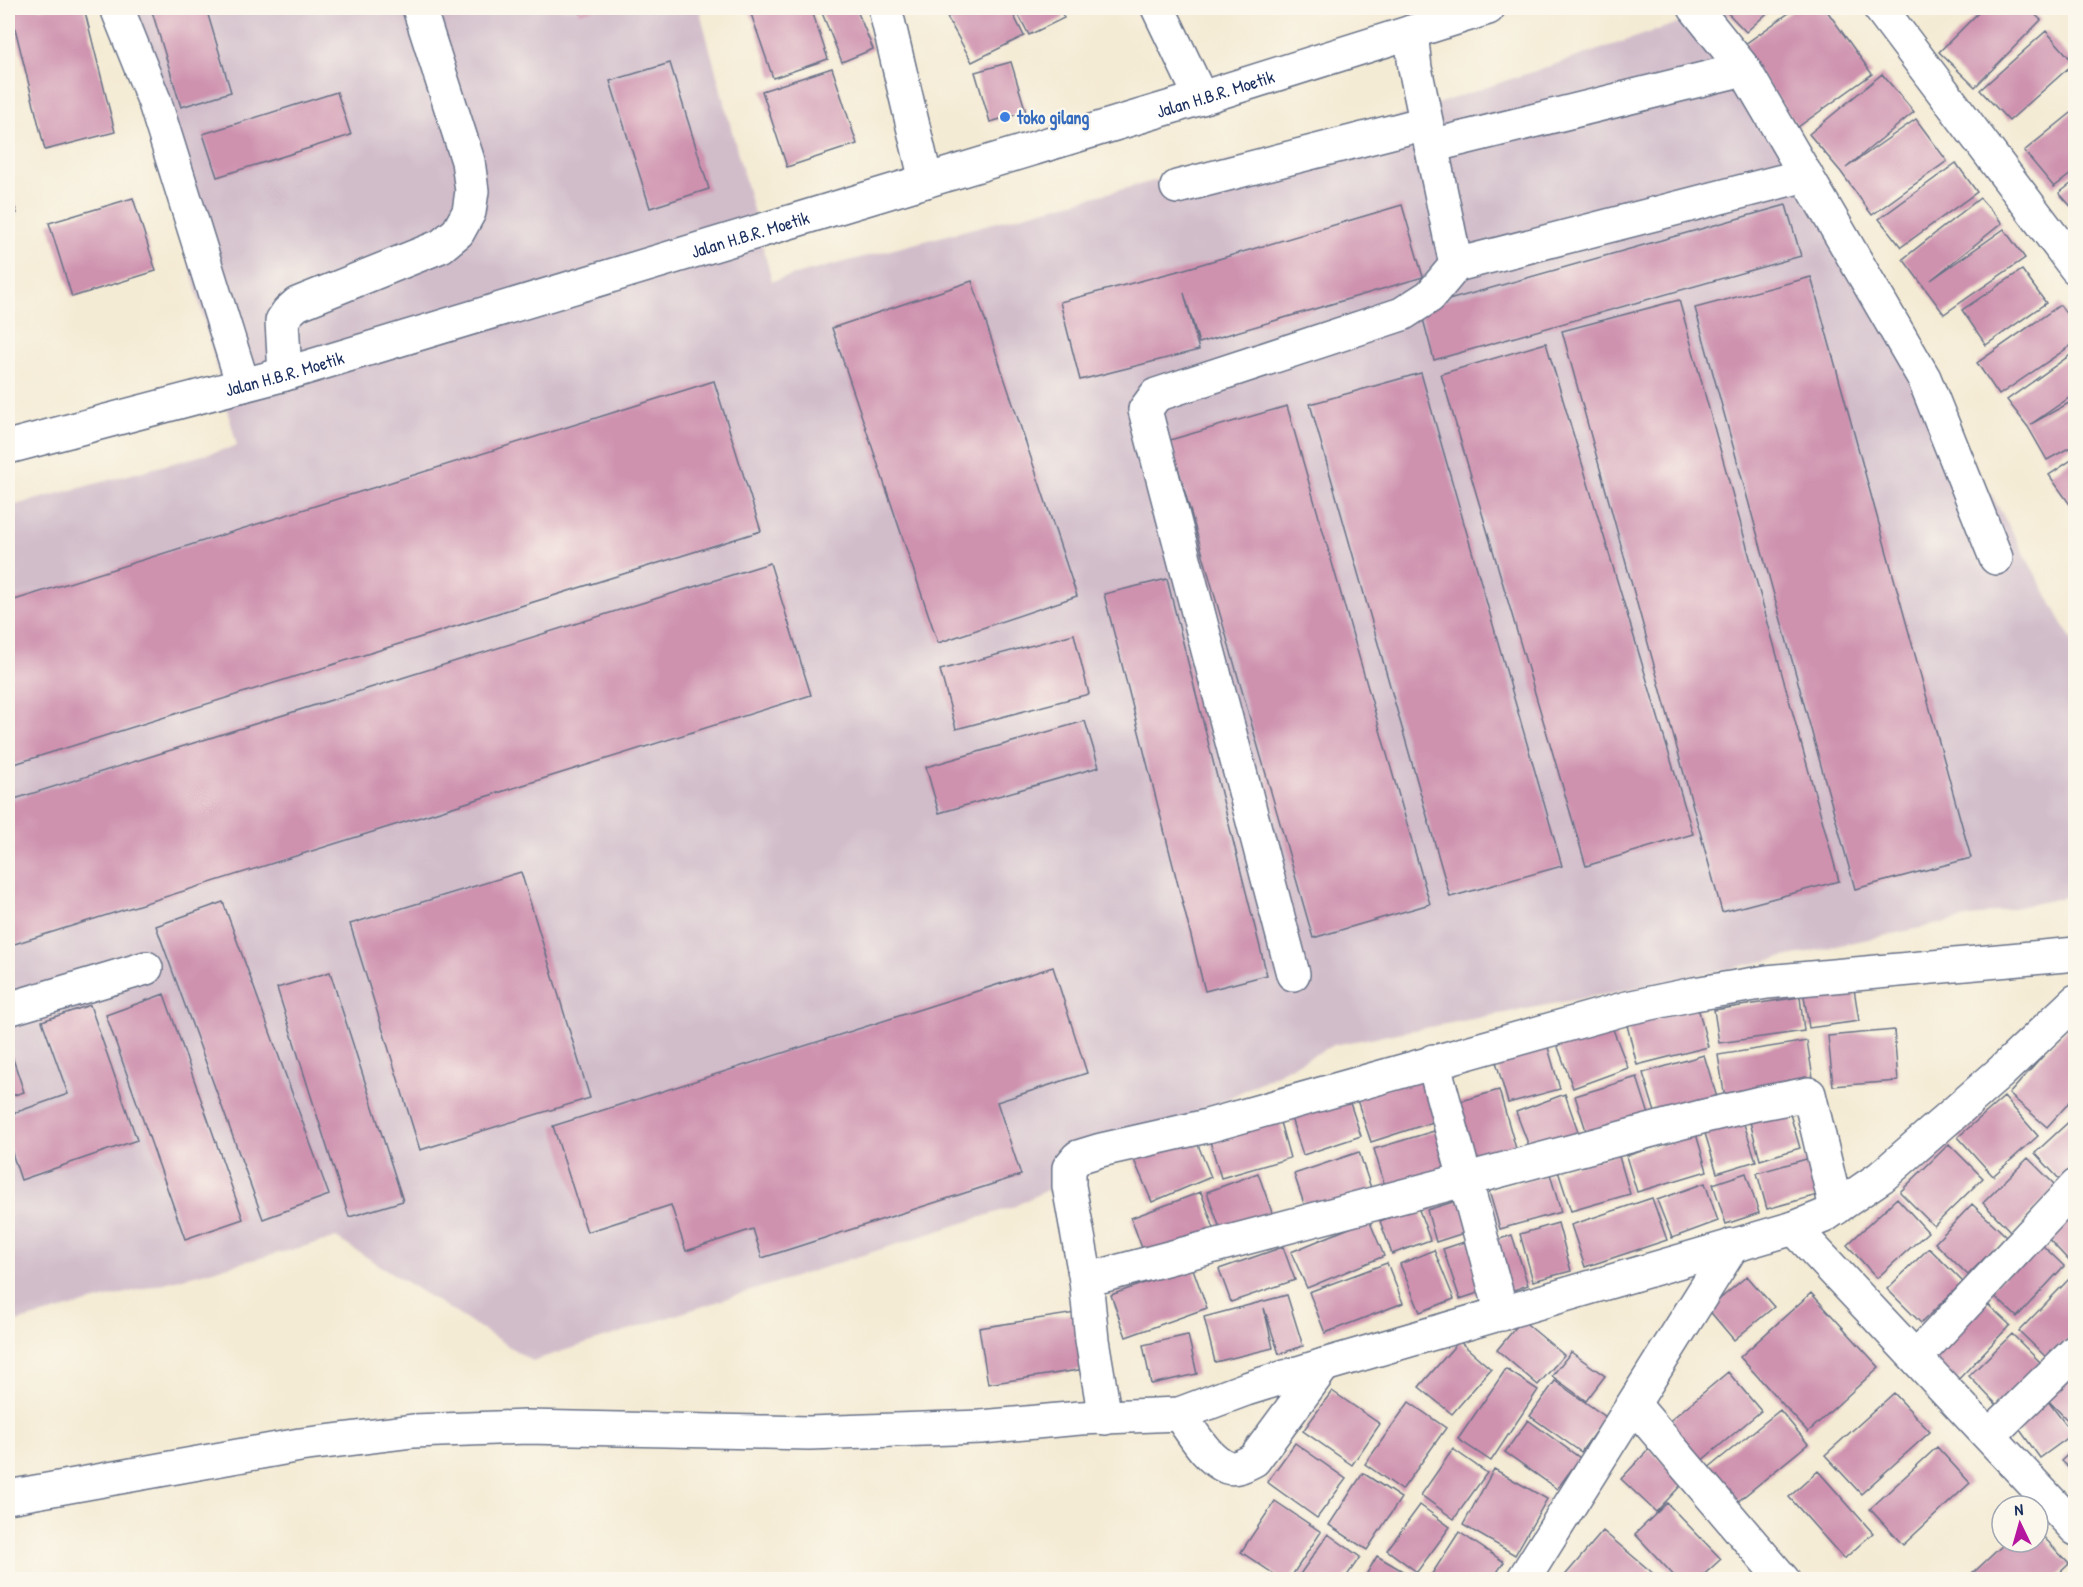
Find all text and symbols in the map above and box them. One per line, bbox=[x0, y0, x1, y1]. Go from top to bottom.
street label: Jalan H.B.R. Moetik bbox=[1153, 63, 1278, 123]
place label: toko gilang bbox=[1016, 105, 1089, 131]
marker: toko gilang bbox=[998, 110, 1012, 124]
street label: Jalan H.B.R. Moetik bbox=[688, 204, 813, 264]
street label: Jalan H.B.R. Moetik bbox=[222, 344, 347, 402]
north arrow bbox=[1990, 1494, 2050, 1554]
text: N bbox=[2013, 1498, 2024, 1520]

